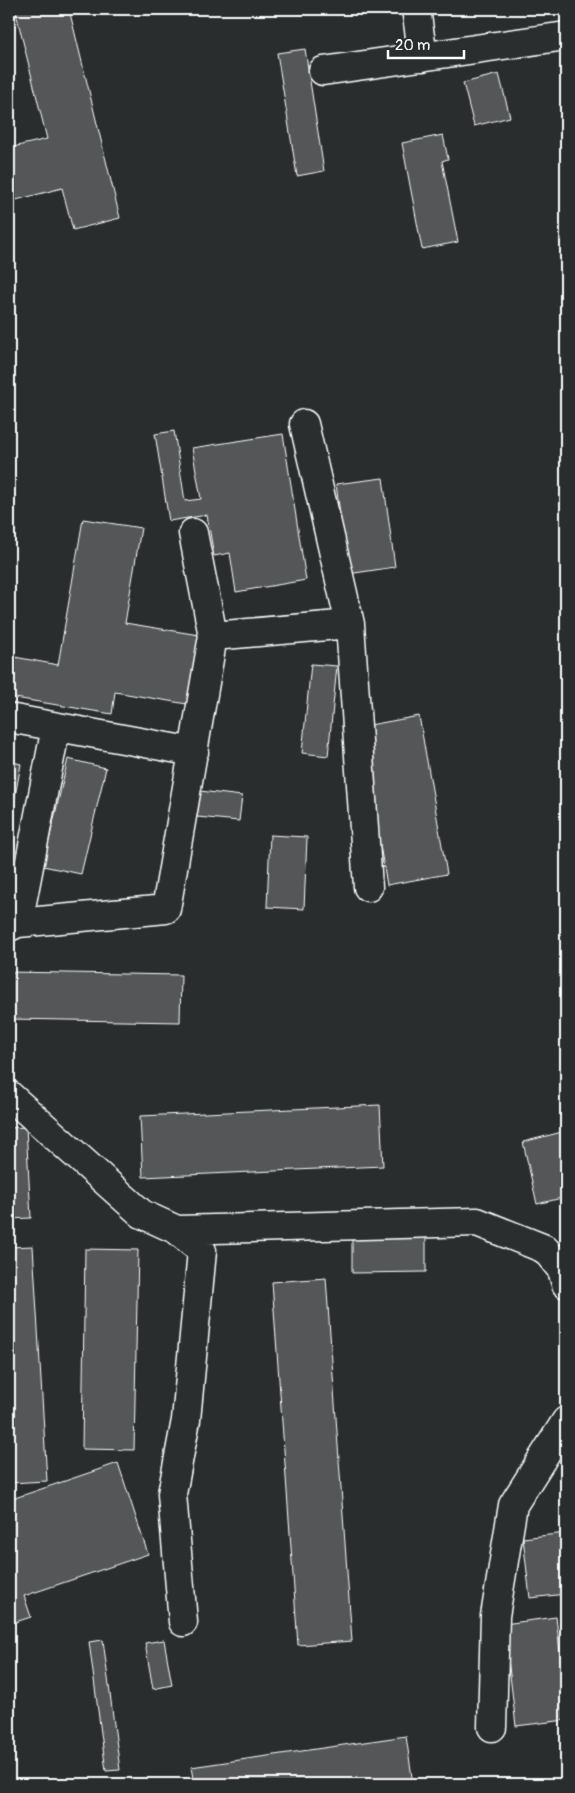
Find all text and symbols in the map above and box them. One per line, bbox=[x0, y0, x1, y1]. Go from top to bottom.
scale bar bbox=[388, 28, 464, 60]
text: 20 m bbox=[395, 36, 430, 55]

